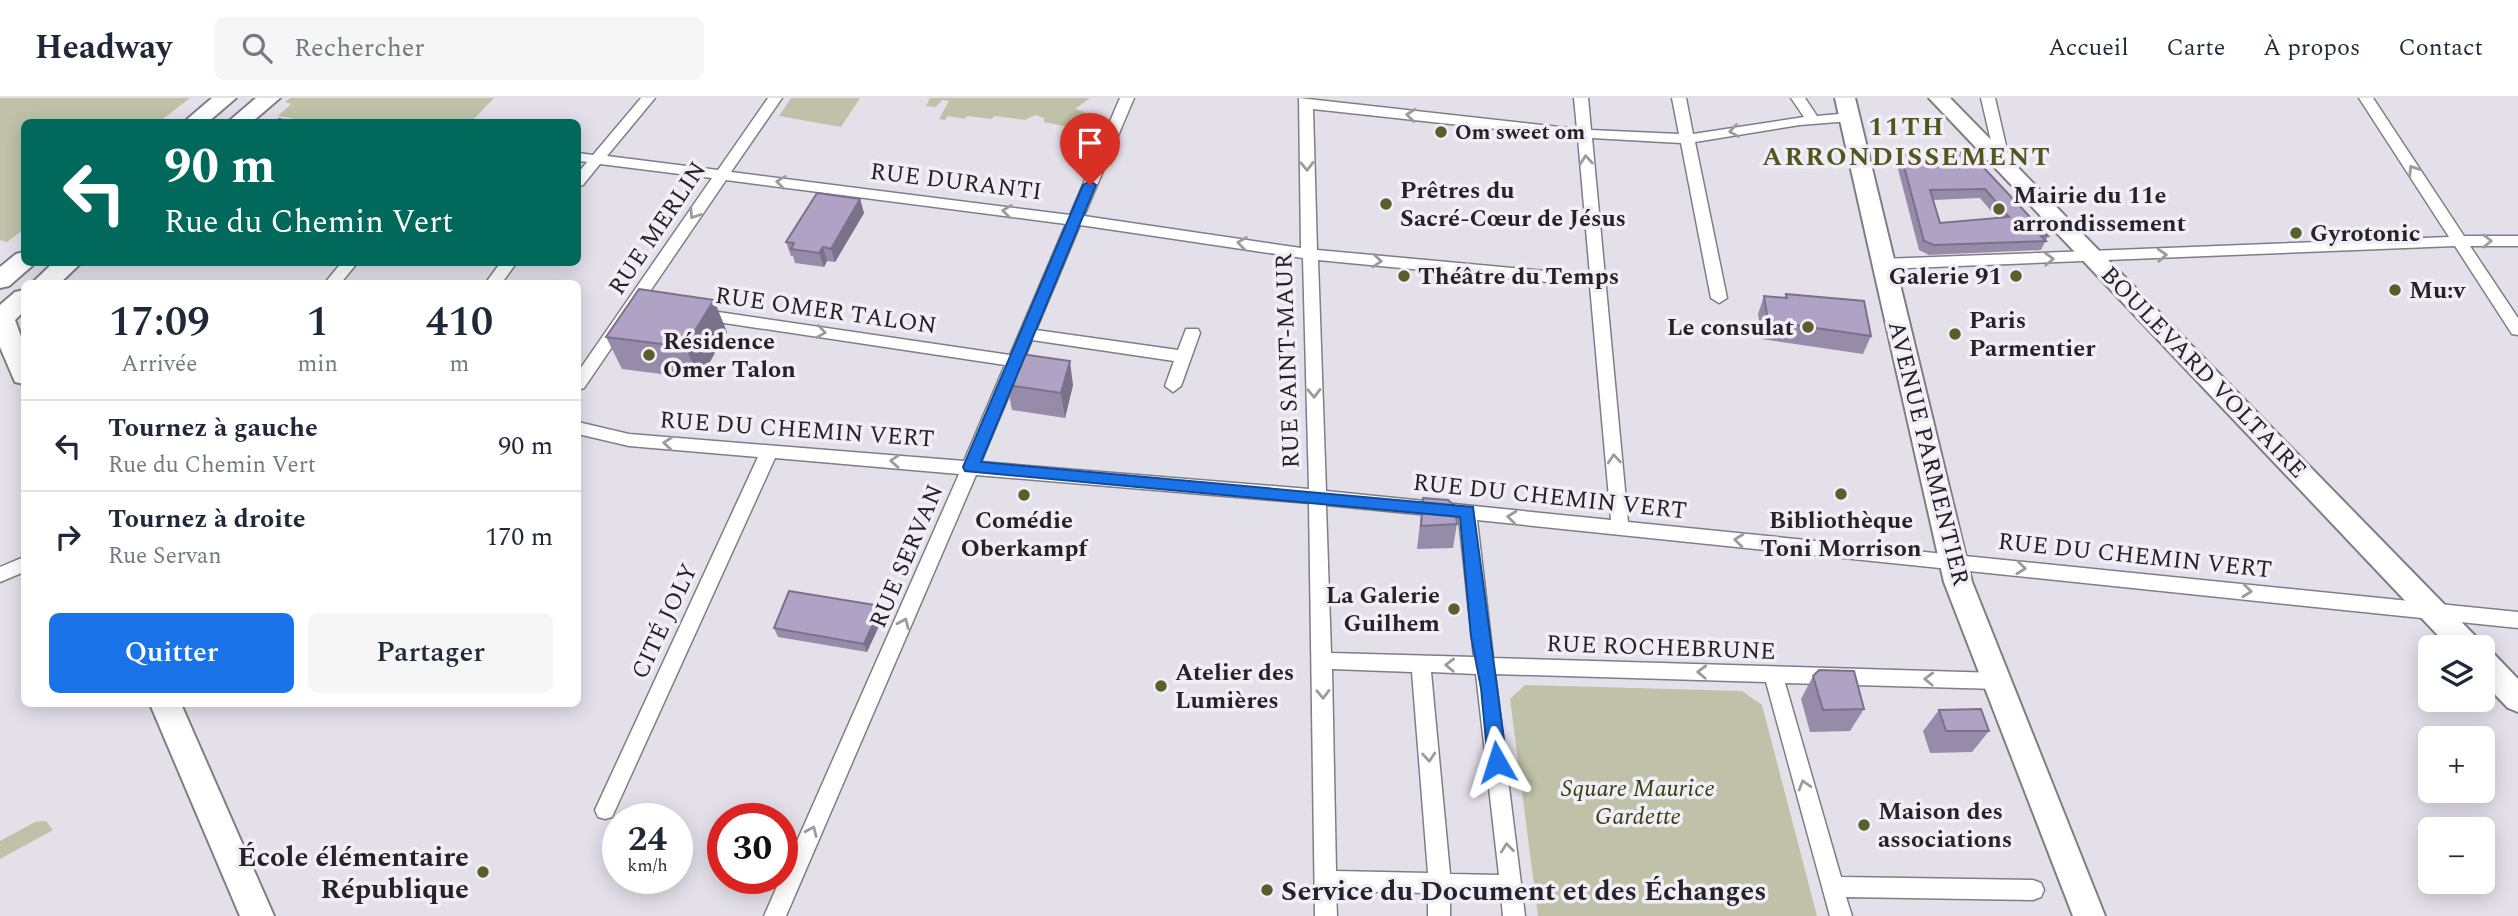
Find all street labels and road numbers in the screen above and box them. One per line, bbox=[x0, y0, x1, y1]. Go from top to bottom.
street label: RUE MERLIN bbox=[600, 154, 716, 303]
street label: RUE DURANTI bbox=[868, 154, 1044, 210]
street label: RUE SAINT-MAUR bbox=[1266, 253, 1310, 469]
street label: BOULEVARD VOLTAIRE bbox=[2092, 258, 2315, 487]
street label: RUE OMER TALON bbox=[713, 278, 939, 344]
street label: AVENUE PARMENTIER bbox=[1878, 317, 1978, 589]
street label: RUE DU CHEMIN VERT bbox=[658, 402, 936, 458]
street label: RUE DU CHEMIN VERT bbox=[1411, 465, 1689, 529]
street label: RUE SERVAN bbox=[860, 479, 953, 634]
street label: RUE DU CHEMIN VERT bbox=[1996, 524, 2274, 588]
street label: CITÉ JOLY bbox=[622, 558, 707, 685]
street label: RUE ROCHEBRUNE bbox=[1546, 626, 1776, 670]

